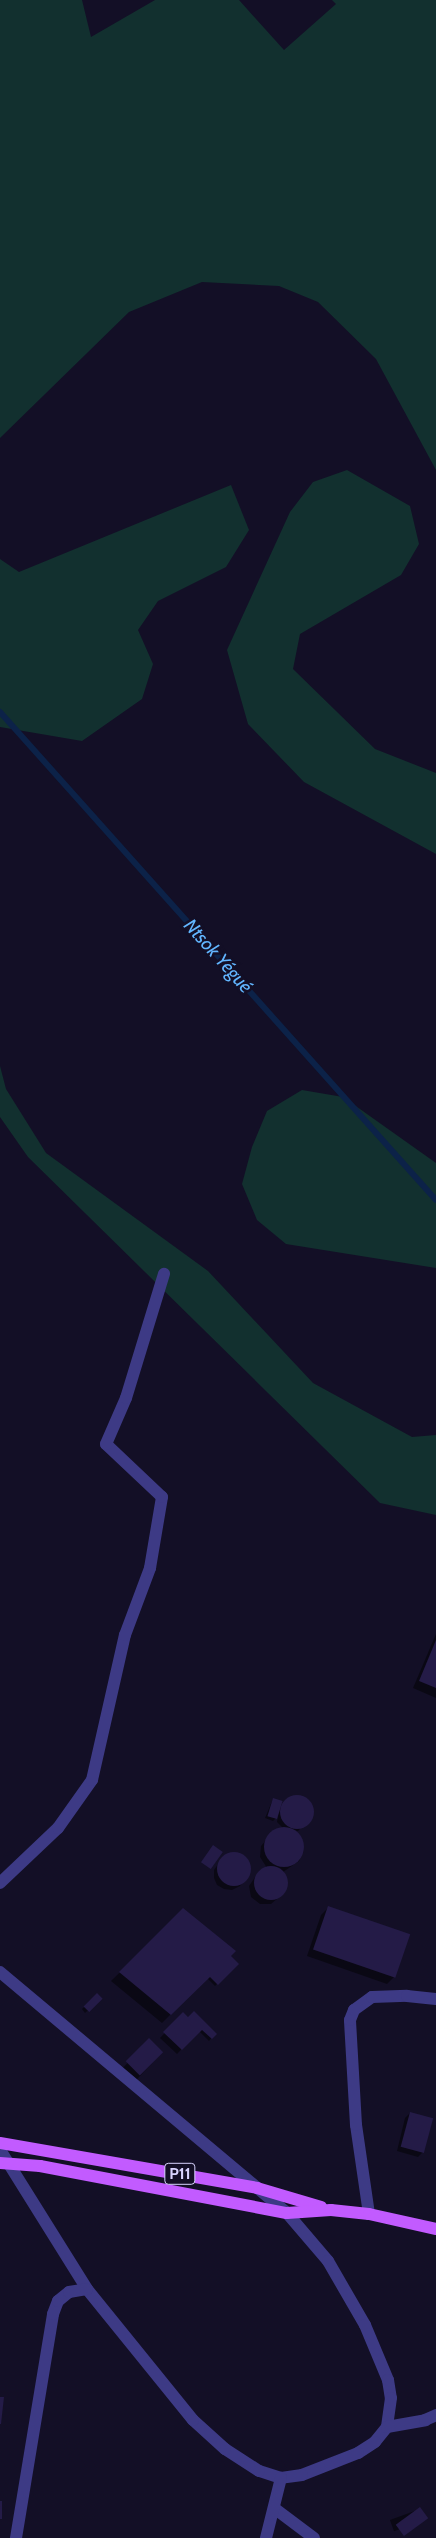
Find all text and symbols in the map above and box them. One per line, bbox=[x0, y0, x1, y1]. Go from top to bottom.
water label: Ntsok Yégué bbox=[179, 914, 257, 998]
road number: P11 bbox=[164, 2160, 196, 2188]

